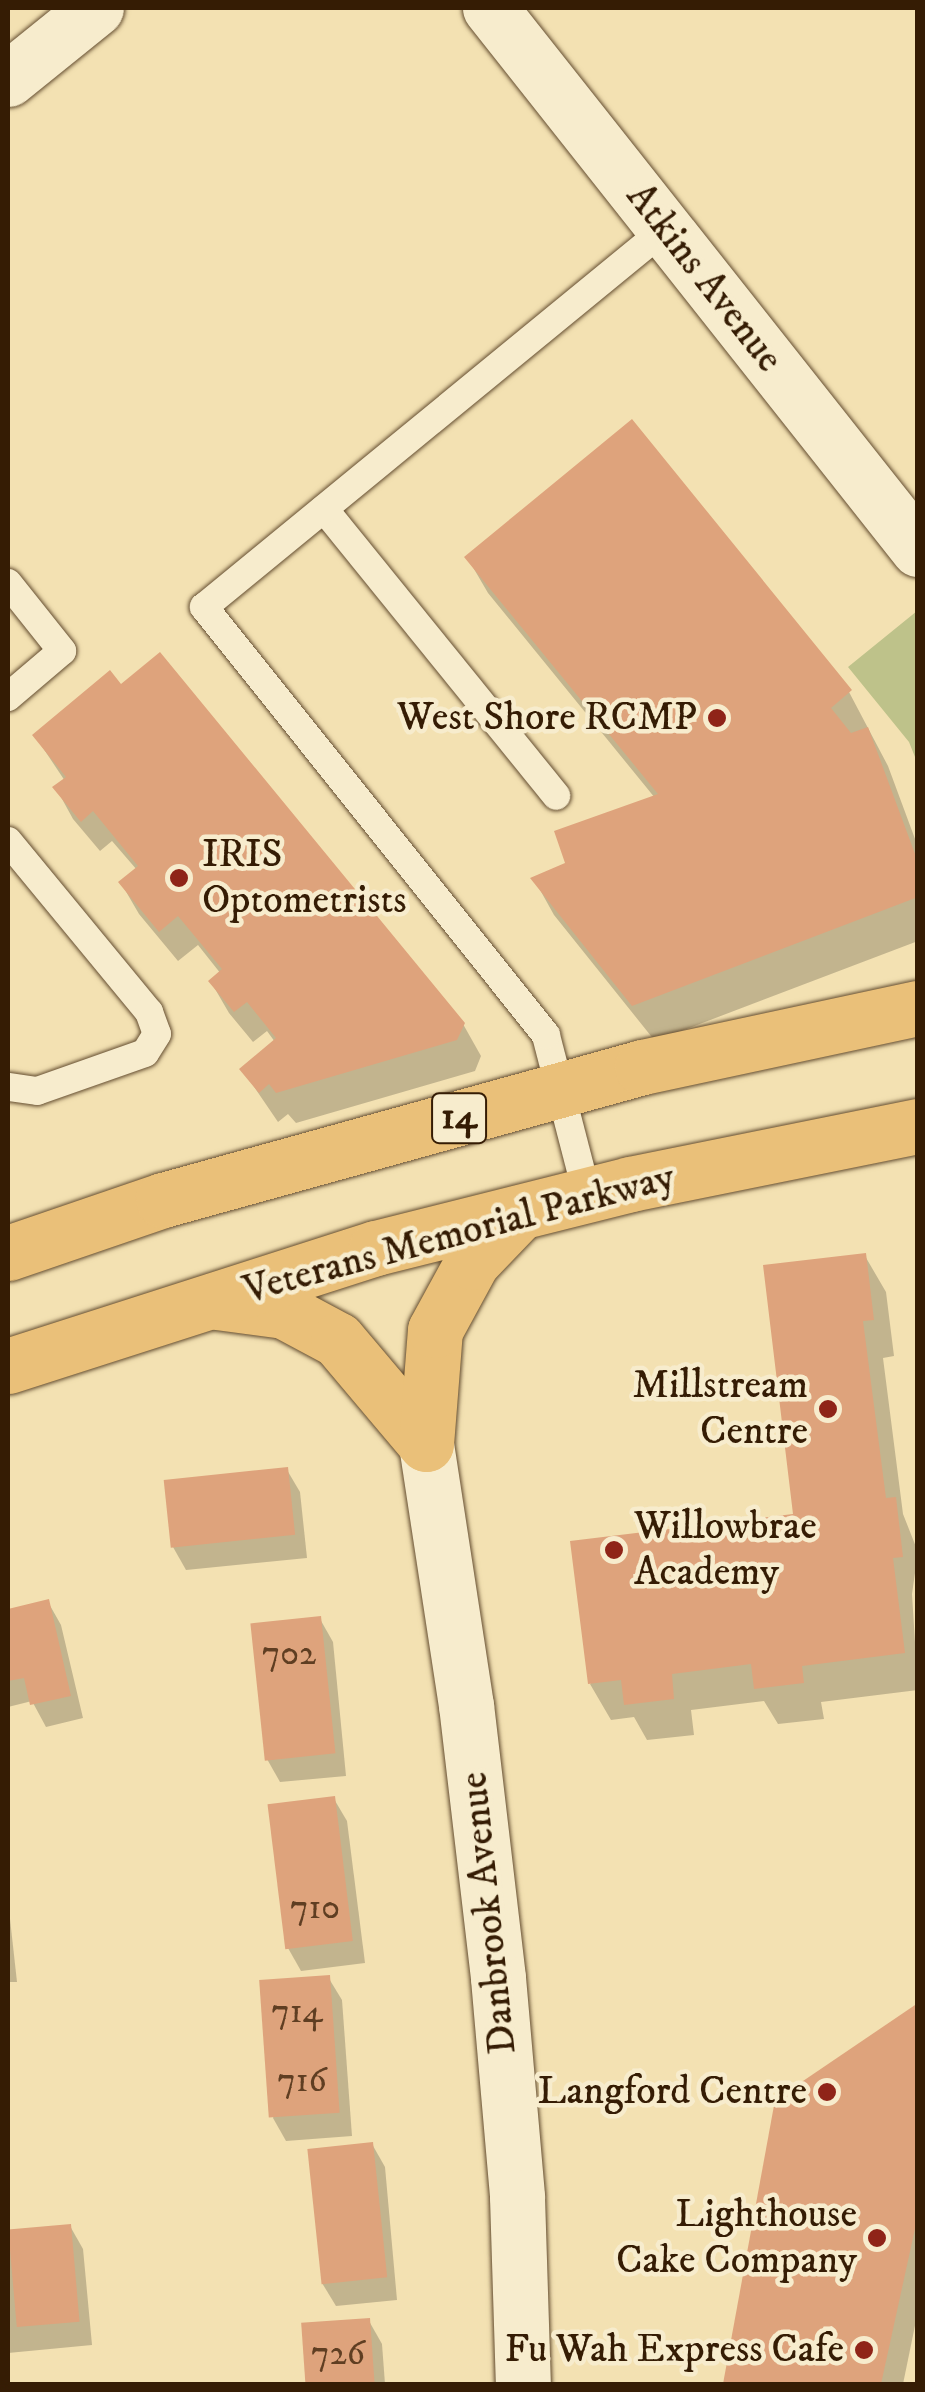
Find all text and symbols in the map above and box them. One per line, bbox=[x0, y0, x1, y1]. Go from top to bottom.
street label: Atkins Avenue bbox=[615, 174, 793, 382]
place label: West Shore RCMP bbox=[397, 694, 697, 742]
marker: West Shore RCMP bbox=[706, 707, 728, 729]
place label: IRIS Optometrists bbox=[202, 831, 407, 925]
marker: IRIS Optometrists bbox=[166, 865, 192, 891]
road number: 14 bbox=[429, 1085, 489, 1151]
street label: Veterans Memorial Parkway bbox=[238, 1153, 680, 1315]
place label: Millstream Centre bbox=[632, 1362, 808, 1456]
marker: Millstream Centre bbox=[817, 1398, 839, 1420]
place label: Willowbrae Academy bbox=[634, 1503, 817, 1597]
marker: Willowbrae Academy bbox=[603, 1539, 625, 1561]
house number: 702 bbox=[262, 1633, 316, 1675]
street label: Danbrook Avenue bbox=[450, 1769, 528, 2057]
house number: 710 bbox=[290, 1887, 340, 1929]
house number: 714 bbox=[271, 1991, 323, 2033]
house number: 716 bbox=[277, 2060, 327, 2102]
place label: Langford Centre bbox=[538, 2068, 807, 2116]
marker: Langford Centre bbox=[816, 2081, 838, 2103]
place label: Lighthouse Cake Company bbox=[616, 2191, 857, 2285]
marker: Lighthouse Cake Company bbox=[866, 2227, 888, 2249]
place label: Fu Wah Express Cafe bbox=[504, 2326, 844, 2374]
house number: 726 bbox=[311, 2333, 365, 2375]
marker: Fu Wah Express Cafe bbox=[853, 2339, 875, 2361]

